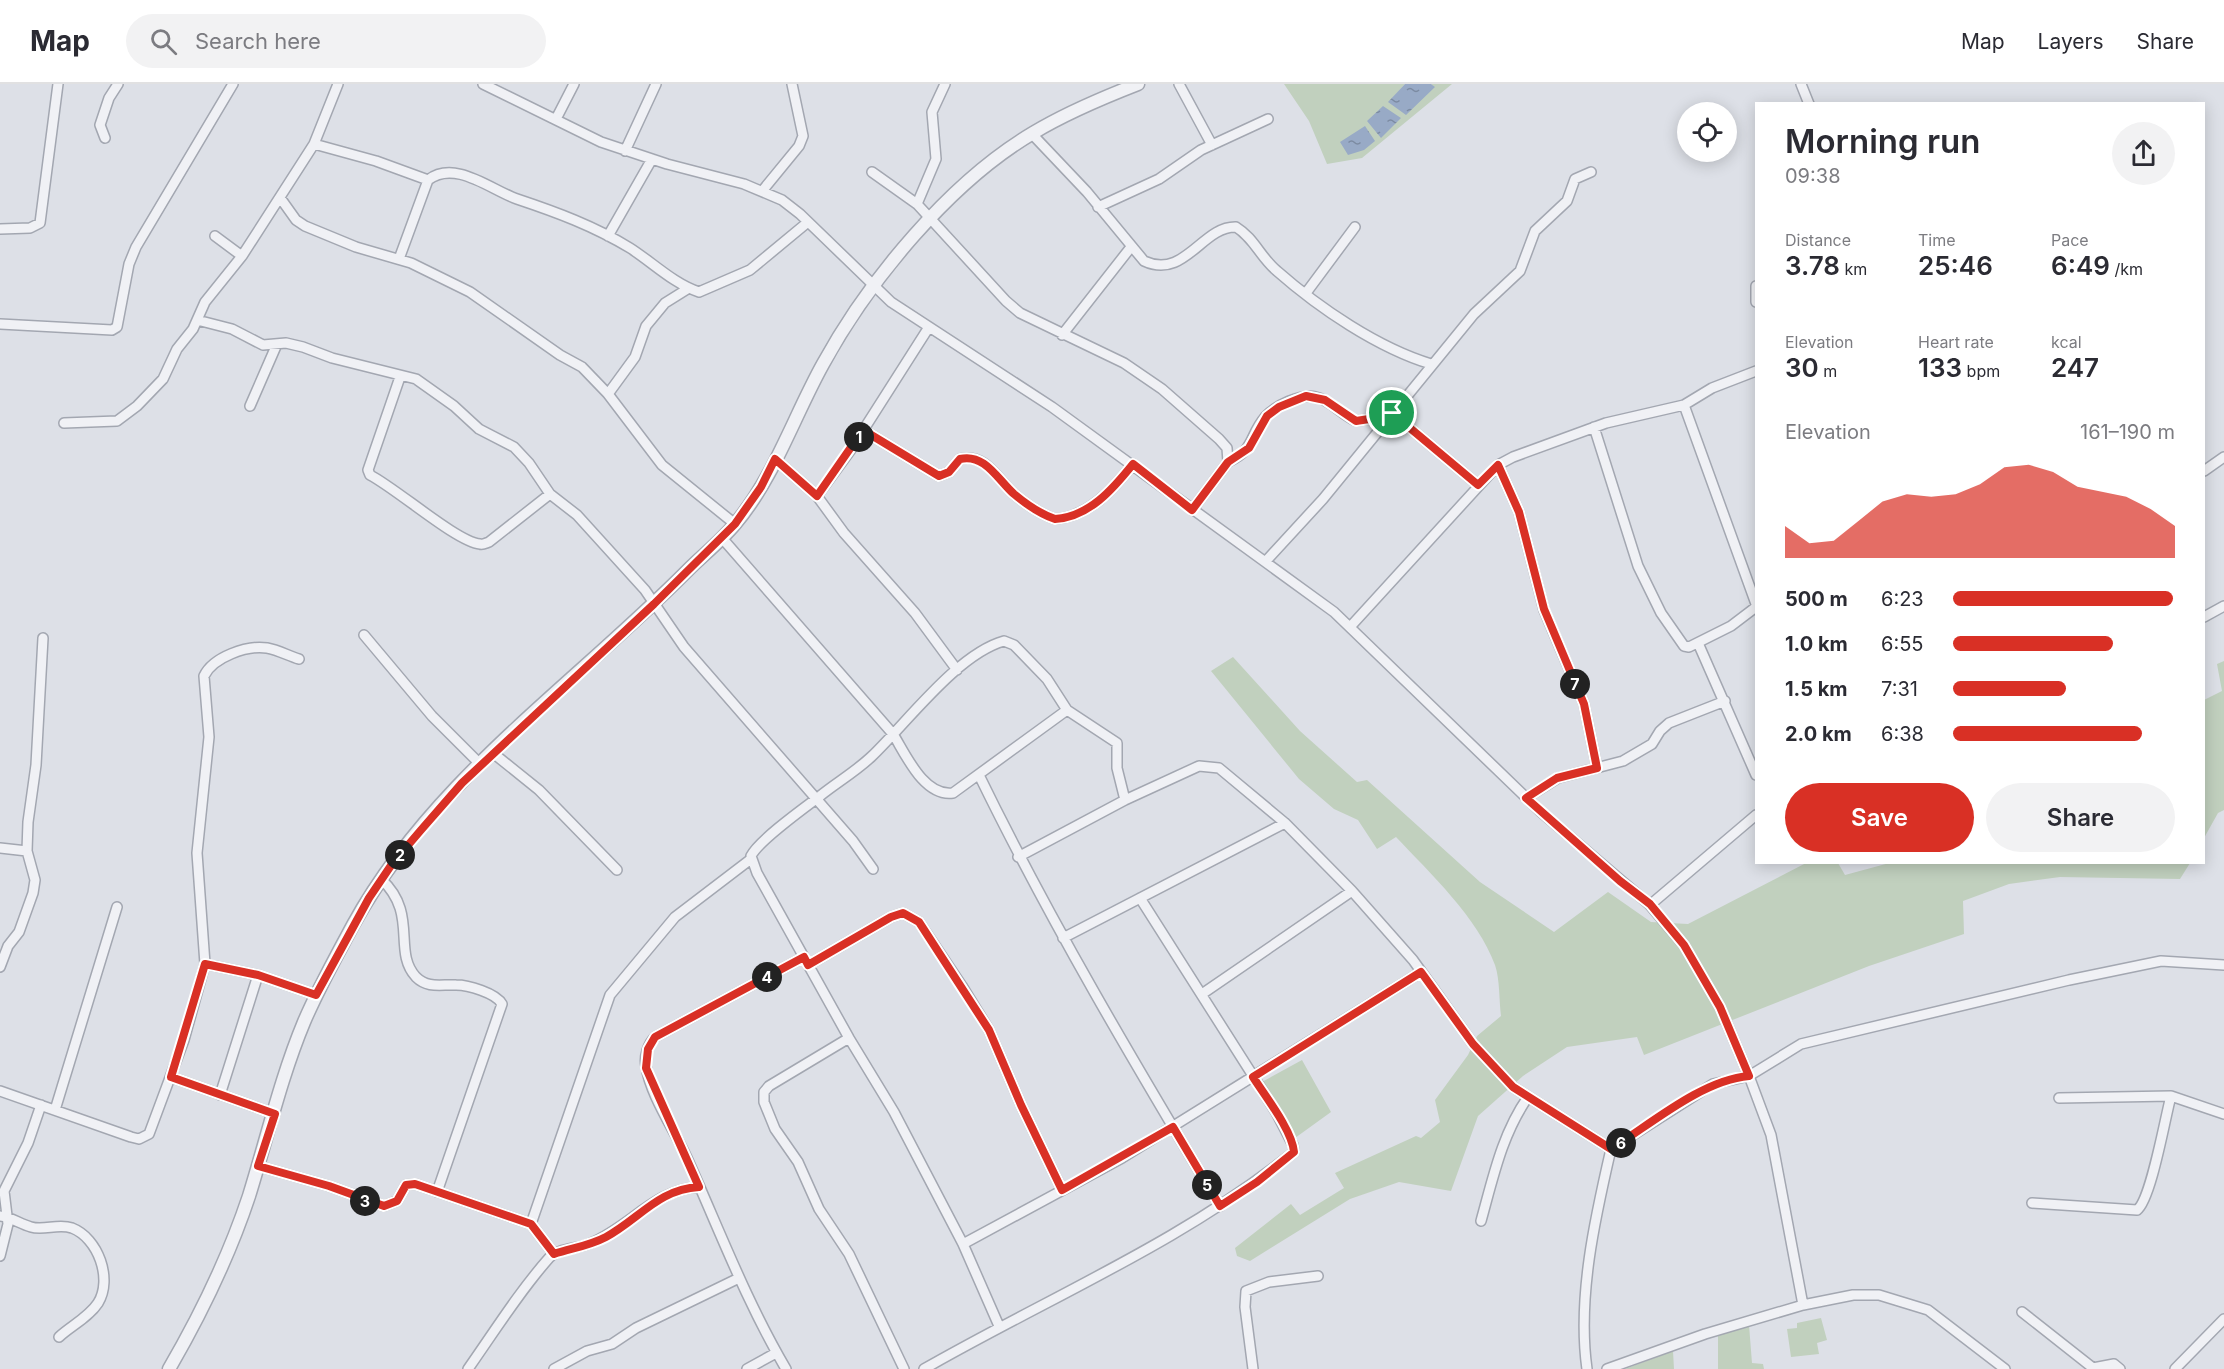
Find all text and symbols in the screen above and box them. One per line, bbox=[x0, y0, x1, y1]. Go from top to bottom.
search box bbox=[126, 14, 546, 68]
text: Map bbox=[30, 24, 90, 58]
icon: search bbox=[147, 25, 180, 58]
text: Search here bbox=[195, 28, 321, 54]
text: Map bbox=[1961, 29, 2005, 54]
text: Layers bbox=[2038, 29, 2104, 54]
text: Share bbox=[2137, 29, 2194, 54]
map controls bbox=[1677, 102, 1737, 162]
button: locate bbox=[1677, 102, 1737, 162]
text: Morning run bbox=[1785, 121, 1980, 161]
button: share bbox=[2112, 122, 2175, 185]
text: 09:38 bbox=[1785, 164, 1841, 188]
text: Distance bbox=[1785, 230, 1851, 250]
text: Time bbox=[1918, 230, 1956, 250]
text: Pace bbox=[2051, 230, 2089, 250]
text: 3.78 bbox=[1785, 250, 1840, 281]
text: 25:46 bbox=[1918, 250, 1993, 281]
text: 6:49 bbox=[2051, 250, 2110, 281]
text: km bbox=[1840, 259, 1867, 279]
text: /km bbox=[2110, 259, 2143, 279]
text: Elevation bbox=[1785, 332, 1854, 352]
text: Heart rate bbox=[1918, 332, 1994, 352]
text: kcal bbox=[2051, 332, 2082, 352]
text: 30 bbox=[1785, 352, 1819, 383]
text: 133 bbox=[1918, 352, 1962, 383]
text: 247 bbox=[2051, 352, 2099, 383]
text: m bbox=[1819, 361, 1837, 381]
text: bpm bbox=[1962, 361, 2000, 381]
pin bbox=[1366, 387, 1417, 438]
icon: arrive bbox=[1375, 396, 1408, 429]
text: Elevation bbox=[1785, 420, 1871, 444]
text: 161–190 m bbox=[2080, 420, 2175, 444]
pin: 1 bbox=[844, 422, 874, 452]
text: 1 bbox=[856, 427, 862, 447]
text: 500 m bbox=[1785, 587, 1848, 611]
text: 6:23 bbox=[1881, 587, 1924, 611]
text: 1.0 km bbox=[1785, 632, 1848, 656]
text: 6:55 bbox=[1881, 632, 1923, 656]
pin: 7 bbox=[1560, 669, 1590, 699]
text: 7 bbox=[1570, 674, 1580, 694]
text: 1.5 km bbox=[1785, 677, 1848, 701]
text: 7:31 bbox=[1881, 677, 1918, 701]
text: 2.0 km bbox=[1785, 722, 1852, 746]
text: 6:38 bbox=[1881, 722, 1924, 746]
button: Save bbox=[1785, 783, 1974, 852]
button: Share bbox=[1986, 783, 2175, 852]
pin: 2 bbox=[385, 840, 415, 870]
text: 2 bbox=[395, 845, 405, 865]
pin: 4 bbox=[752, 962, 782, 992]
text: 4 bbox=[762, 967, 772, 987]
pin: 6 bbox=[1606, 1128, 1636, 1158]
text: 6 bbox=[1616, 1133, 1626, 1153]
pin: 5 bbox=[1192, 1170, 1222, 1200]
text: 5 bbox=[1202, 1175, 1212, 1195]
pin: 3 bbox=[350, 1186, 380, 1216]
text: 3 bbox=[360, 1191, 370, 1211]

